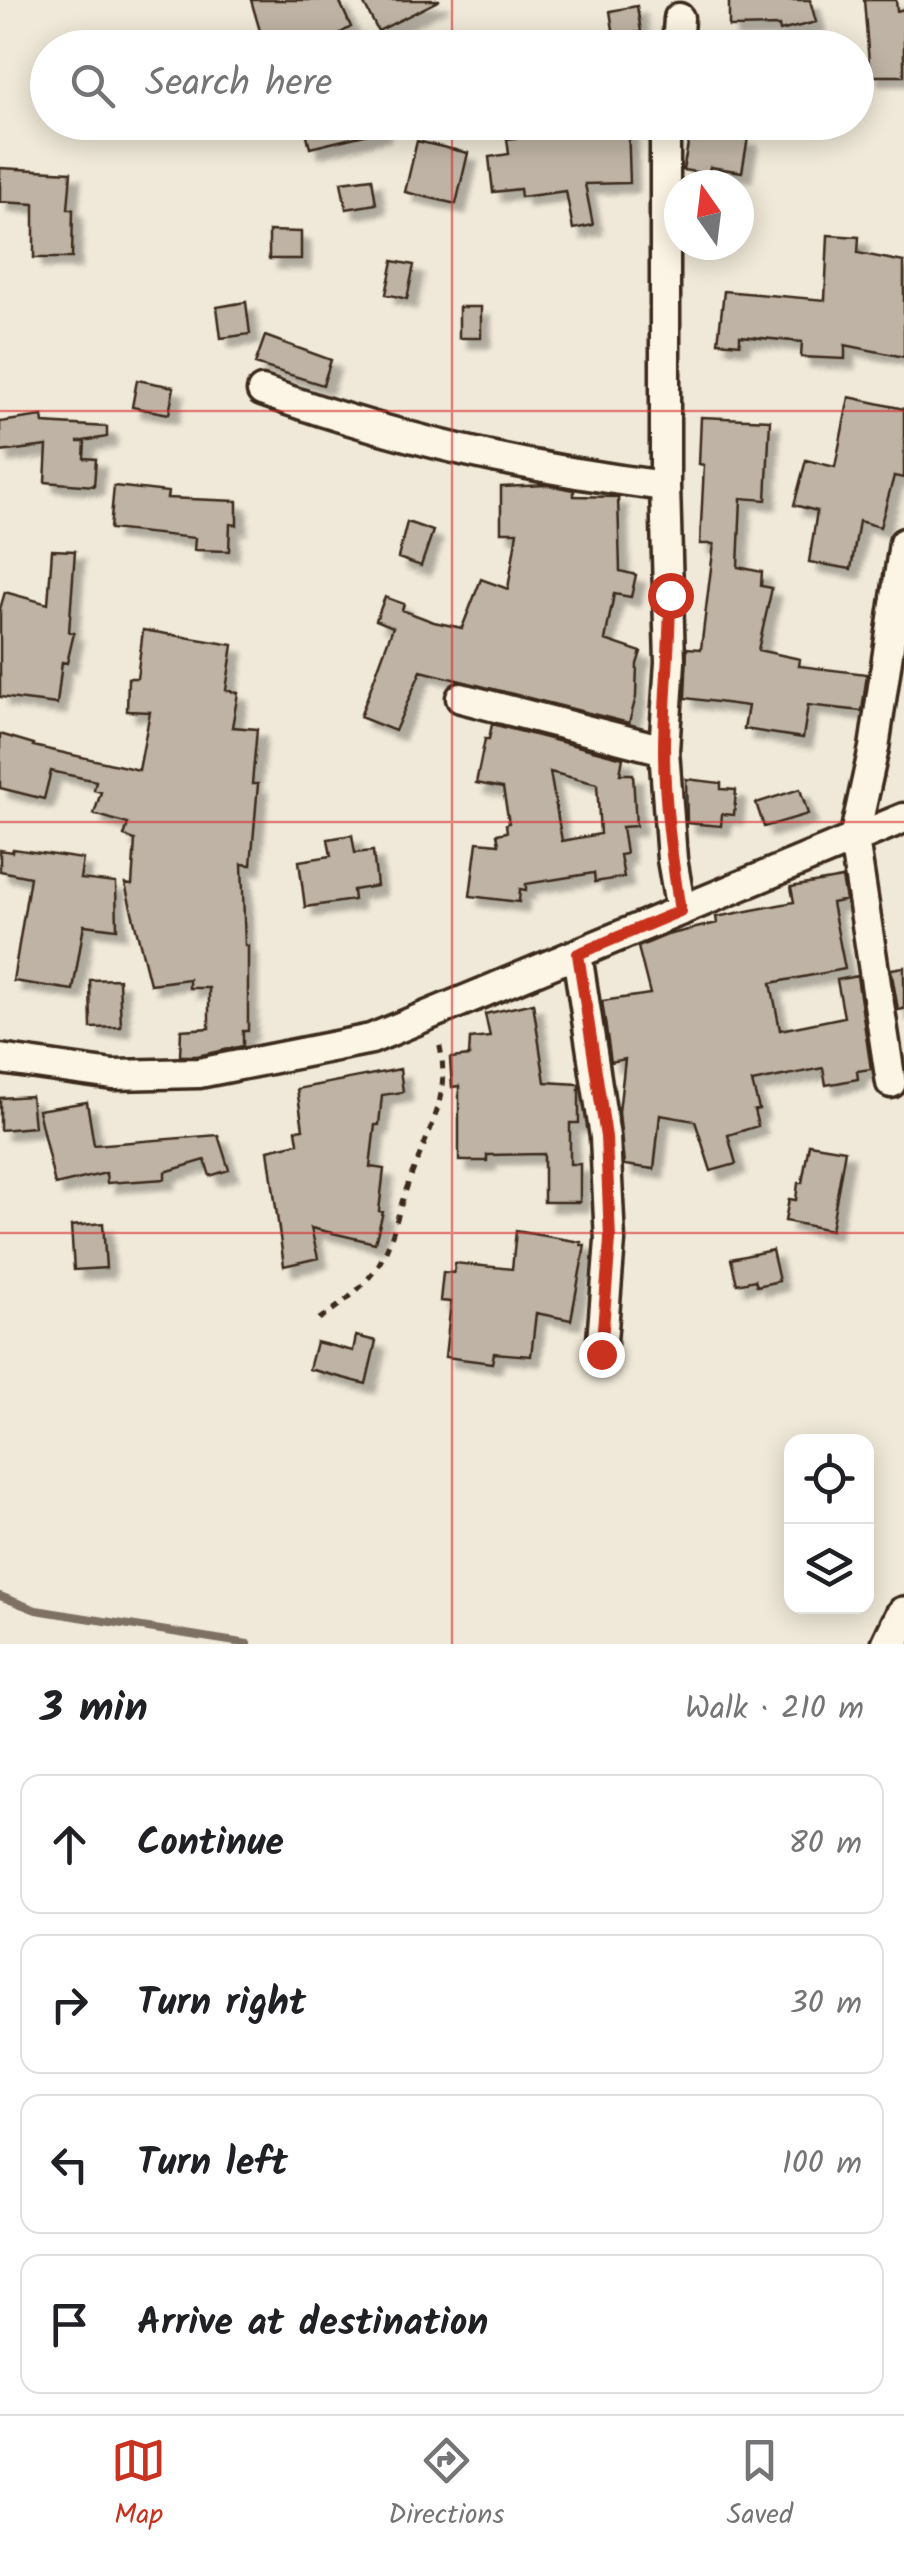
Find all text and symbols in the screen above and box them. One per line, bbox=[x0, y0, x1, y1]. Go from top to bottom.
search box bbox=[30, 30, 874, 140]
text: Search here bbox=[145, 55, 332, 115]
icon: search bbox=[65, 58, 120, 113]
north arrow bbox=[664, 170, 754, 260]
route start bbox=[648, 573, 694, 619]
route end bbox=[579, 1332, 625, 1378]
map controls bbox=[784, 1434, 874, 1614]
button: locate bbox=[784, 1434, 874, 1524]
button: layers bbox=[784, 1524, 874, 1614]
text: 3 min bbox=[40, 1676, 148, 1743]
text: Walk · 210 m bbox=[685, 1684, 864, 1735]
text: Continue bbox=[137, 1814, 284, 1874]
icon: ahead bbox=[42, 1817, 97, 1872]
text: 80 m bbox=[788, 1819, 862, 1870]
text: Turn right bbox=[137, 1974, 306, 2034]
icon: right bbox=[42, 1977, 97, 2032]
text: 30 m bbox=[789, 1979, 862, 2030]
text: Turn left bbox=[137, 2134, 288, 2194]
icon: left bbox=[42, 2137, 97, 2192]
text: 100 m bbox=[782, 2139, 862, 2190]
text: Arrive at destination bbox=[137, 2294, 488, 2354]
icon: arrive bbox=[42, 2297, 97, 2352]
tab: Map bbox=[111, 2433, 166, 2538]
tab: Directions bbox=[388, 2433, 504, 2538]
tab: Saved bbox=[727, 2433, 793, 2538]

